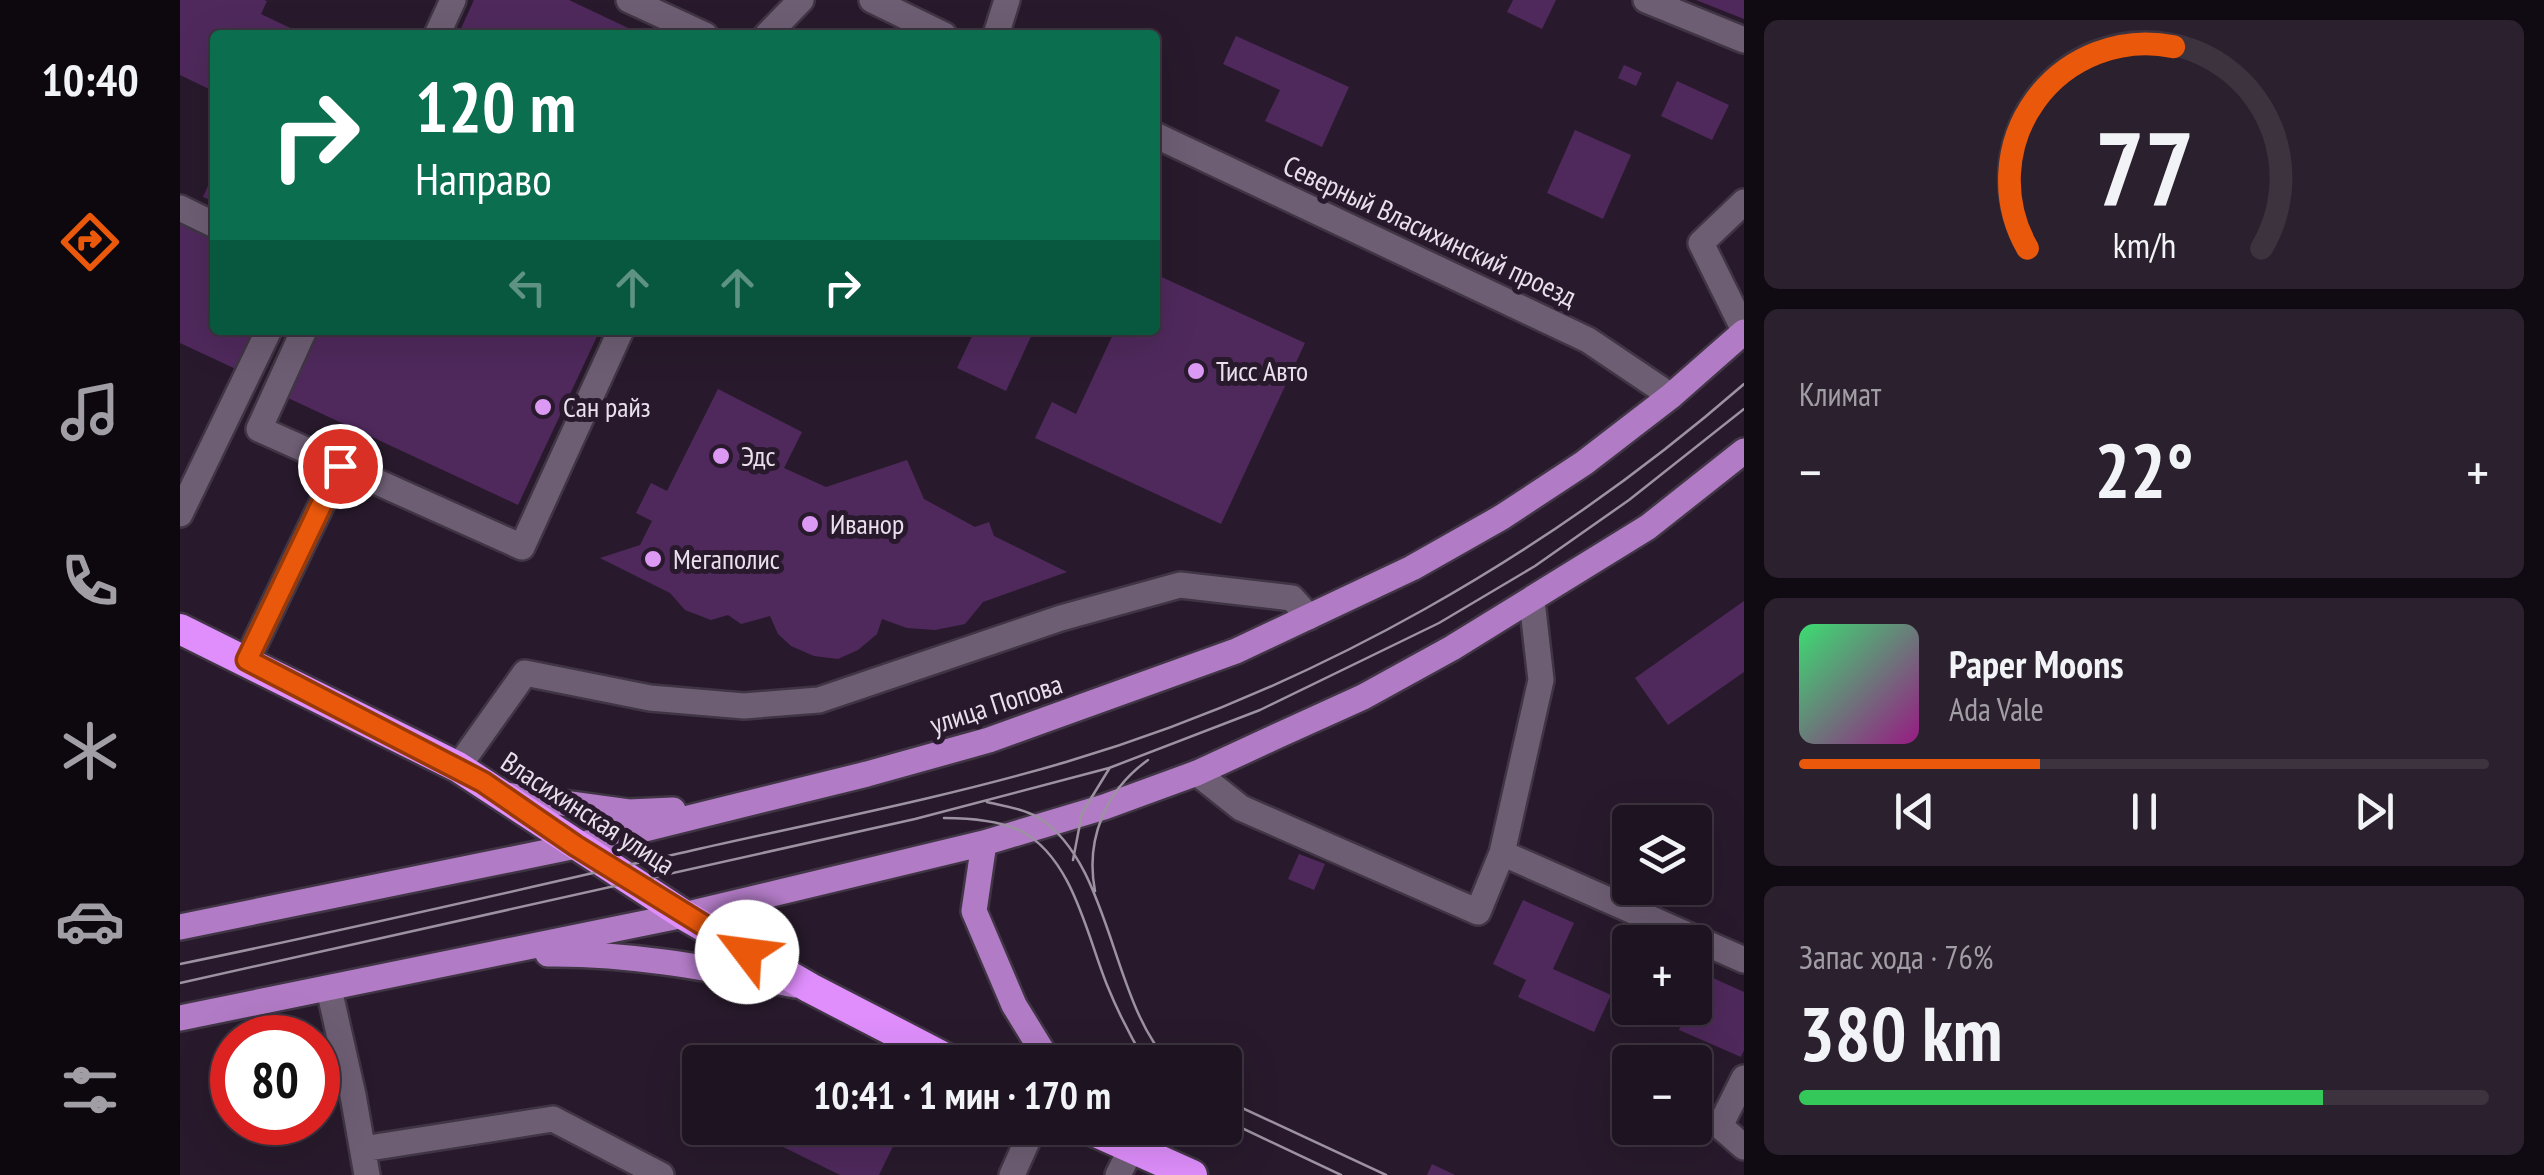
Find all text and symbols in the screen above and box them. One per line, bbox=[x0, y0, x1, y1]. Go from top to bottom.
text: 10:40 bbox=[41, 50, 139, 108]
text: 120 m bbox=[415, 61, 576, 151]
icon: right bbox=[250, 70, 380, 200]
text: 77 bbox=[2094, 100, 2194, 235]
street label: Северный Власихинский проезд bbox=[1278, 146, 1583, 315]
text: Направо bbox=[415, 149, 552, 207]
icon: directions bbox=[55, 207, 125, 277]
text: km/h bbox=[2112, 222, 2176, 268]
icon: left bbox=[500, 260, 555, 315]
icon: ahead bbox=[605, 260, 660, 315]
icon: ahead bbox=[710, 260, 765, 315]
icon: right bbox=[815, 260, 870, 315]
place label: Тисс Авто bbox=[1216, 352, 1308, 389]
marker: Тисс Авто bbox=[1185, 360, 1207, 382]
text: Климат bbox=[1799, 373, 1881, 415]
icon: music bbox=[55, 377, 125, 447]
place label: Сан райз bbox=[563, 388, 651, 425]
marker: Сан райз bbox=[532, 396, 554, 418]
text: 22° bbox=[2094, 422, 2194, 519]
pin bbox=[298, 424, 383, 509]
text: − bbox=[1799, 436, 1822, 507]
text: + bbox=[2466, 436, 2489, 507]
place label: Эдс bbox=[741, 437, 776, 474]
icon: arrive bbox=[313, 439, 368, 494]
marker: Эдс bbox=[710, 445, 732, 467]
place label: Иванор bbox=[830, 505, 904, 542]
marker: Иванор bbox=[799, 513, 821, 535]
place label: Мегаполис bbox=[673, 540, 780, 577]
icon: phone bbox=[55, 546, 125, 616]
marker: Мегаполис bbox=[642, 548, 664, 570]
text: Paper Moons bbox=[1949, 639, 2124, 688]
street label: улица Попова bbox=[925, 665, 1067, 742]
text: Ada Vale bbox=[1949, 688, 2044, 730]
icon: climate bbox=[55, 716, 125, 786]
street label: Власихинская улица bbox=[494, 743, 682, 883]
icon: previous bbox=[1887, 784, 1942, 839]
icon: pause bbox=[2117, 784, 2172, 839]
icon: next bbox=[2347, 784, 2402, 839]
map controls bbox=[1612, 805, 1712, 1145]
button: layers bbox=[1612, 805, 1712, 905]
icon: car bbox=[55, 886, 125, 956]
position arrow bbox=[695, 900, 799, 1004]
button: + bbox=[1612, 925, 1712, 1025]
text: Запас хода · 76% bbox=[1799, 936, 1993, 978]
text: 380 km bbox=[1799, 985, 2003, 1082]
speed limit sign: 80 bbox=[210, 1015, 340, 1145]
button: − bbox=[1612, 1045, 1712, 1145]
icon: filters bbox=[55, 1055, 125, 1125]
text: 10:41 · 1 мин · 170 m bbox=[813, 1070, 1111, 1119]

